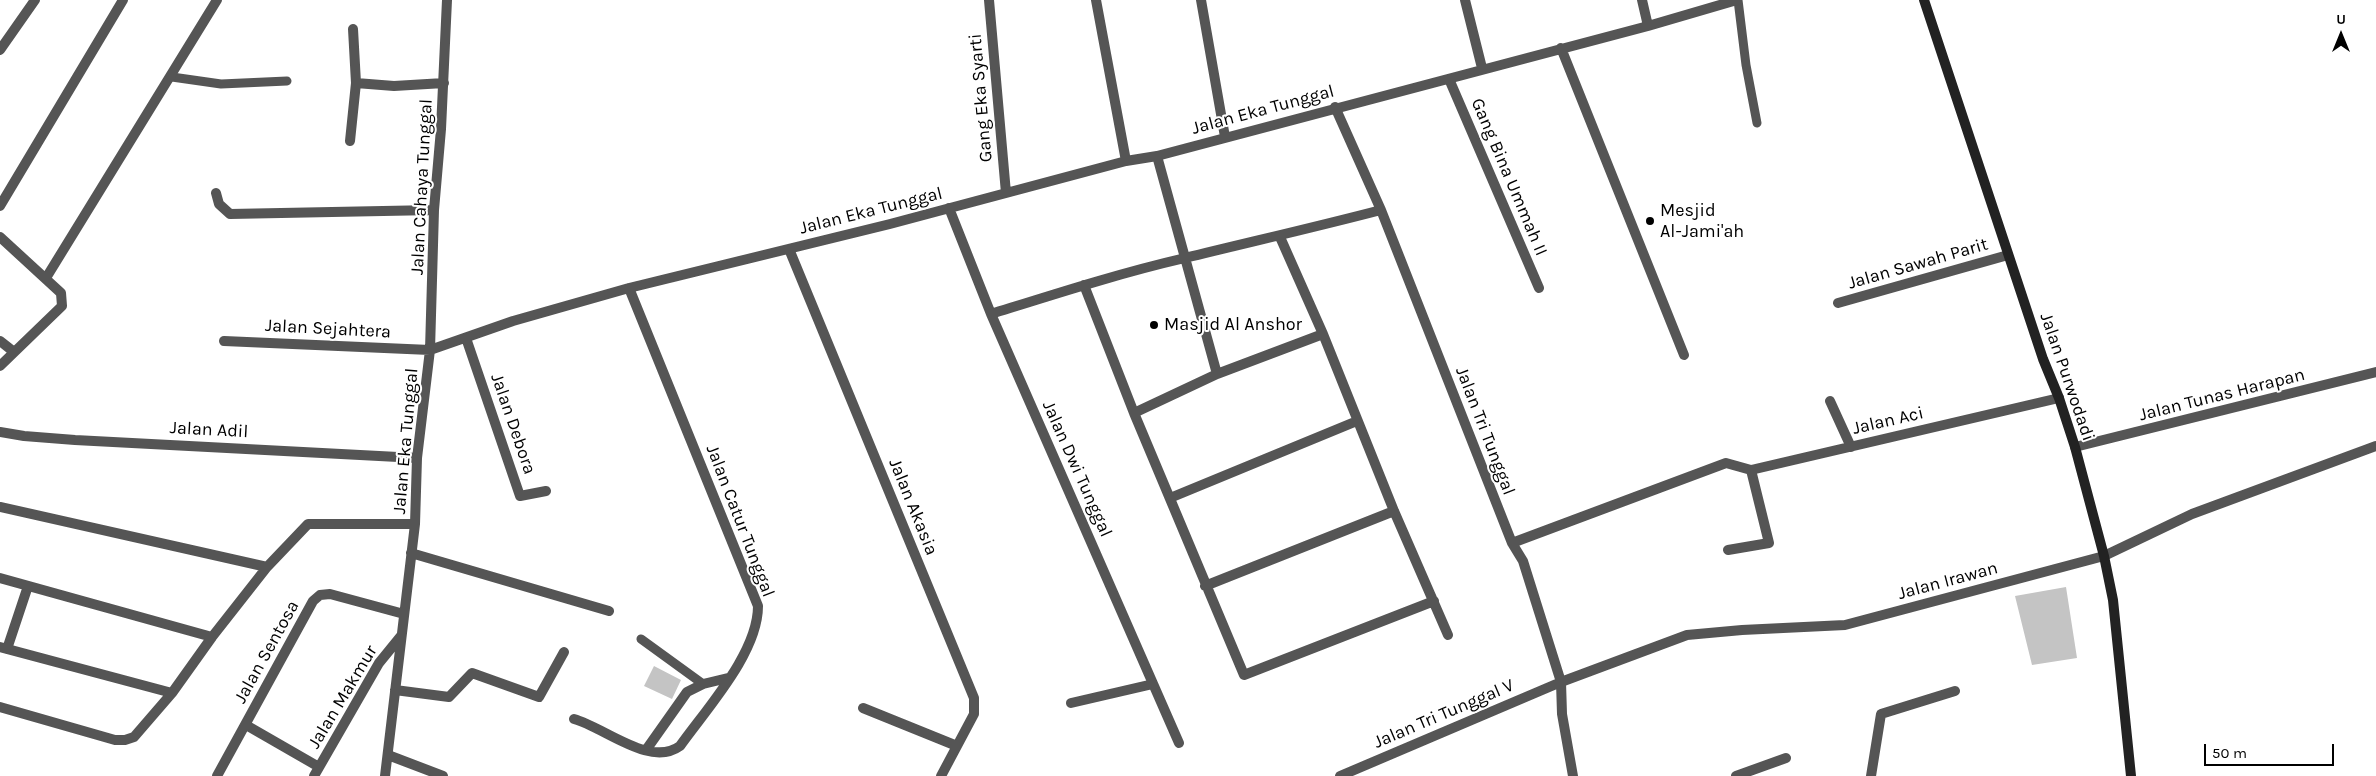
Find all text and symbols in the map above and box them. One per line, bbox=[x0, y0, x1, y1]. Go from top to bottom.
north arrow bbox=[2316, 10, 2366, 60]
text: U bbox=[2336, 11, 2346, 28]
street label: Gang Eka Syarti bbox=[965, 33, 997, 163]
street label: Jalan Eka Tunggal bbox=[1189, 81, 1337, 139]
street label: Gang Bina Ummah II bbox=[1466, 95, 1552, 259]
street label: Jalan Cahaya Tunggal bbox=[407, 98, 437, 276]
street label: Jalan Eka Tunggal bbox=[797, 183, 945, 239]
place label: Mesjid Al-Jami'ah bbox=[1660, 200, 1744, 242]
marker: Mesjid Al-Jami'ah bbox=[1644, 215, 1656, 227]
street label: Jalan Sawah Parit bbox=[1846, 234, 1990, 294]
street label: Jalan Purwodadi bbox=[2035, 310, 2099, 444]
place label: Masjid Al Anshor bbox=[1164, 314, 1302, 336]
street label: Jalan Sejahtera bbox=[264, 315, 392, 343]
marker: Masjid Al Anshor bbox=[1148, 319, 1160, 331]
street label: Jalan Tri Tunggal bbox=[1451, 364, 1519, 498]
street label: Jalan Tunas Harapan bbox=[2137, 364, 2307, 426]
street label: Jalan Eka Tunggal bbox=[389, 367, 423, 515]
street label: Jalan Debora bbox=[486, 371, 540, 477]
street label: Jalan Dwi Tunggal bbox=[1037, 398, 1117, 540]
street label: Jalan Aci bbox=[1850, 402, 1926, 440]
street label: Jalan Adil bbox=[169, 417, 249, 443]
street label: Jalan Catur Tunggal bbox=[701, 442, 779, 600]
street label: Jalan Akasia bbox=[884, 455, 942, 559]
street label: Jalan Irawan bbox=[1896, 557, 2000, 605]
street label: Jalan Sentosa bbox=[230, 597, 304, 707]
street label: Jalan Makmur bbox=[304, 641, 382, 753]
street label: Jalan Tri Tunggal V bbox=[1371, 675, 1517, 753]
scale bar bbox=[2206, 734, 2336, 766]
text: 50 m bbox=[2212, 744, 2247, 762]

